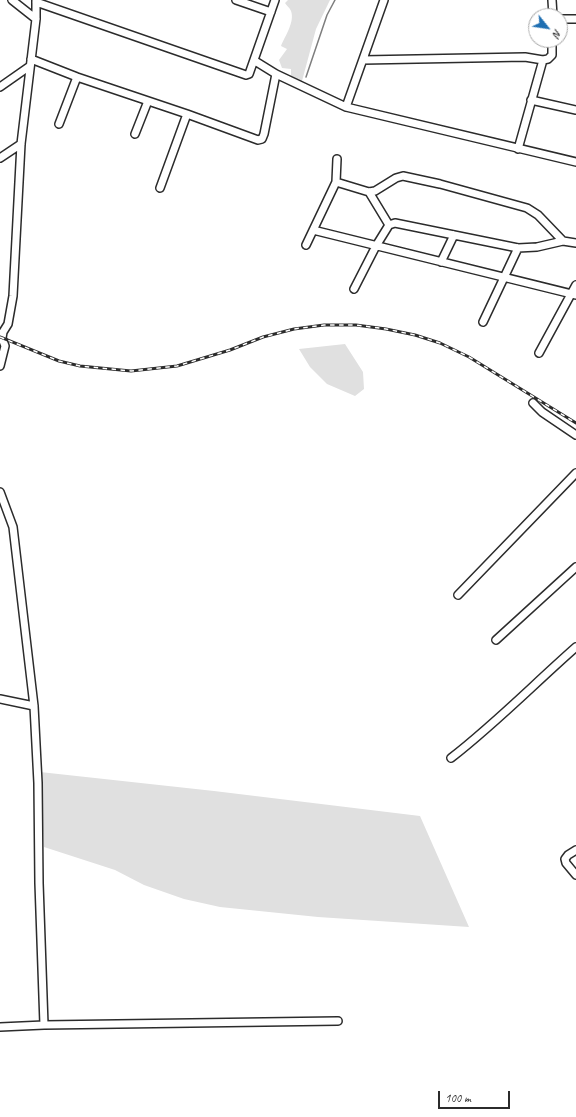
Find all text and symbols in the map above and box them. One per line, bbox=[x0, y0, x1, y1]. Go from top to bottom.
north arrow bbox=[528, 8, 568, 48]
text: N bbox=[550, 27, 565, 40]
scale bar bbox=[440, 1083, 512, 1109]
text: 100 m bbox=[445, 1090, 471, 1106]

